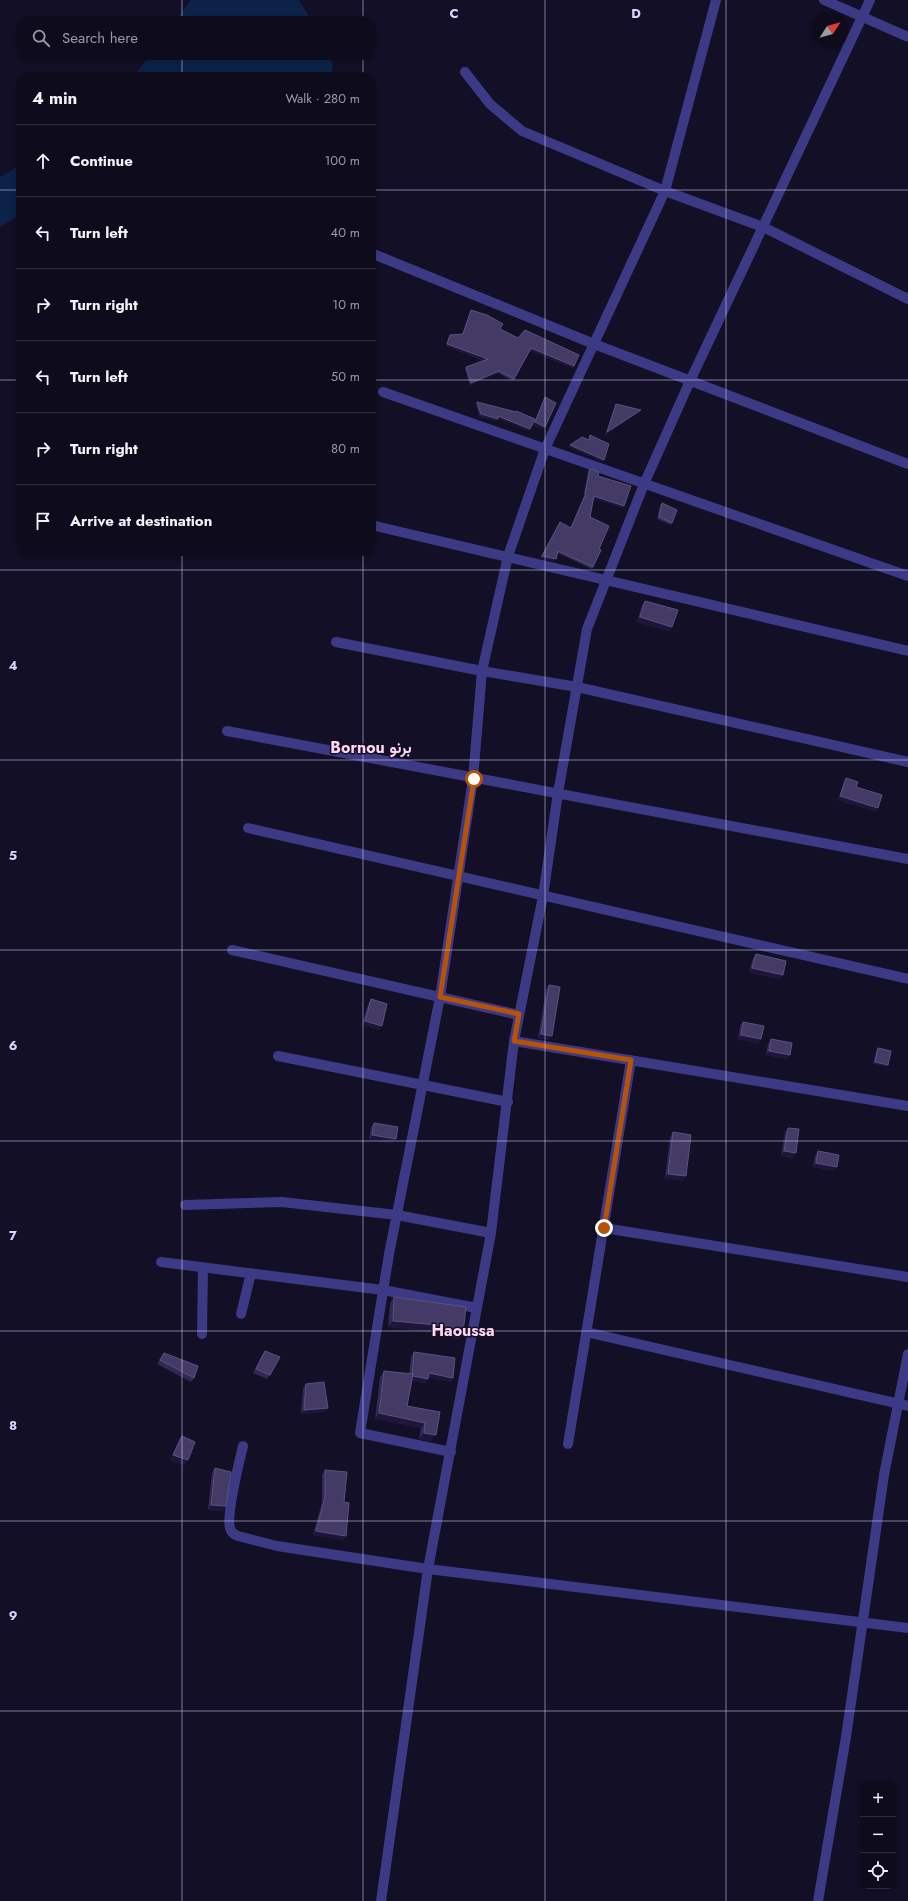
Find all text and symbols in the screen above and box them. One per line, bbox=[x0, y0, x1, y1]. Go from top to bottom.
text: C bbox=[449, 4, 459, 23]
text: D bbox=[631, 4, 641, 23]
north arrow bbox=[812, 12, 848, 48]
search box bbox=[16, 16, 376, 60]
icon: search bbox=[30, 27, 52, 49]
text: Search here bbox=[62, 27, 138, 49]
text: 4 min bbox=[32, 86, 77, 110]
text: Walk · 280 m bbox=[285, 89, 360, 108]
icon: ahead bbox=[32, 150, 54, 172]
text: Continue bbox=[70, 150, 133, 172]
text: 100 m bbox=[325, 151, 360, 170]
icon: left bbox=[32, 222, 54, 244]
text: Turn left bbox=[70, 222, 128, 244]
text: 40 m bbox=[331, 223, 360, 242]
icon: right bbox=[32, 294, 54, 316]
text: Turn right bbox=[70, 294, 138, 316]
text: 10 m bbox=[332, 295, 360, 314]
icon: left bbox=[32, 366, 54, 388]
text: Turn left bbox=[70, 366, 128, 388]
text: 50 m bbox=[331, 367, 360, 386]
icon: right bbox=[32, 438, 54, 460]
text: Turn right bbox=[70, 438, 138, 460]
text: 80 m bbox=[331, 439, 360, 458]
icon: arrive bbox=[32, 510, 54, 532]
text: Arrive at destination bbox=[70, 510, 212, 532]
text: 4 bbox=[8, 656, 18, 675]
district label: Bornou برنو bbox=[330, 736, 412, 759]
route start bbox=[465, 770, 483, 788]
text: 5 bbox=[9, 846, 17, 865]
text: 6 bbox=[9, 1036, 18, 1055]
route end bbox=[595, 1219, 613, 1237]
text: 7 bbox=[9, 1226, 17, 1245]
district label: Haoussa bbox=[431, 1319, 495, 1342]
text: 8 bbox=[9, 1416, 17, 1435]
text: 9 bbox=[9, 1606, 18, 1625]
map controls bbox=[860, 1781, 896, 1889]
button: + bbox=[860, 1781, 896, 1817]
button: − bbox=[860, 1817, 896, 1853]
button: locate bbox=[860, 1853, 896, 1889]

